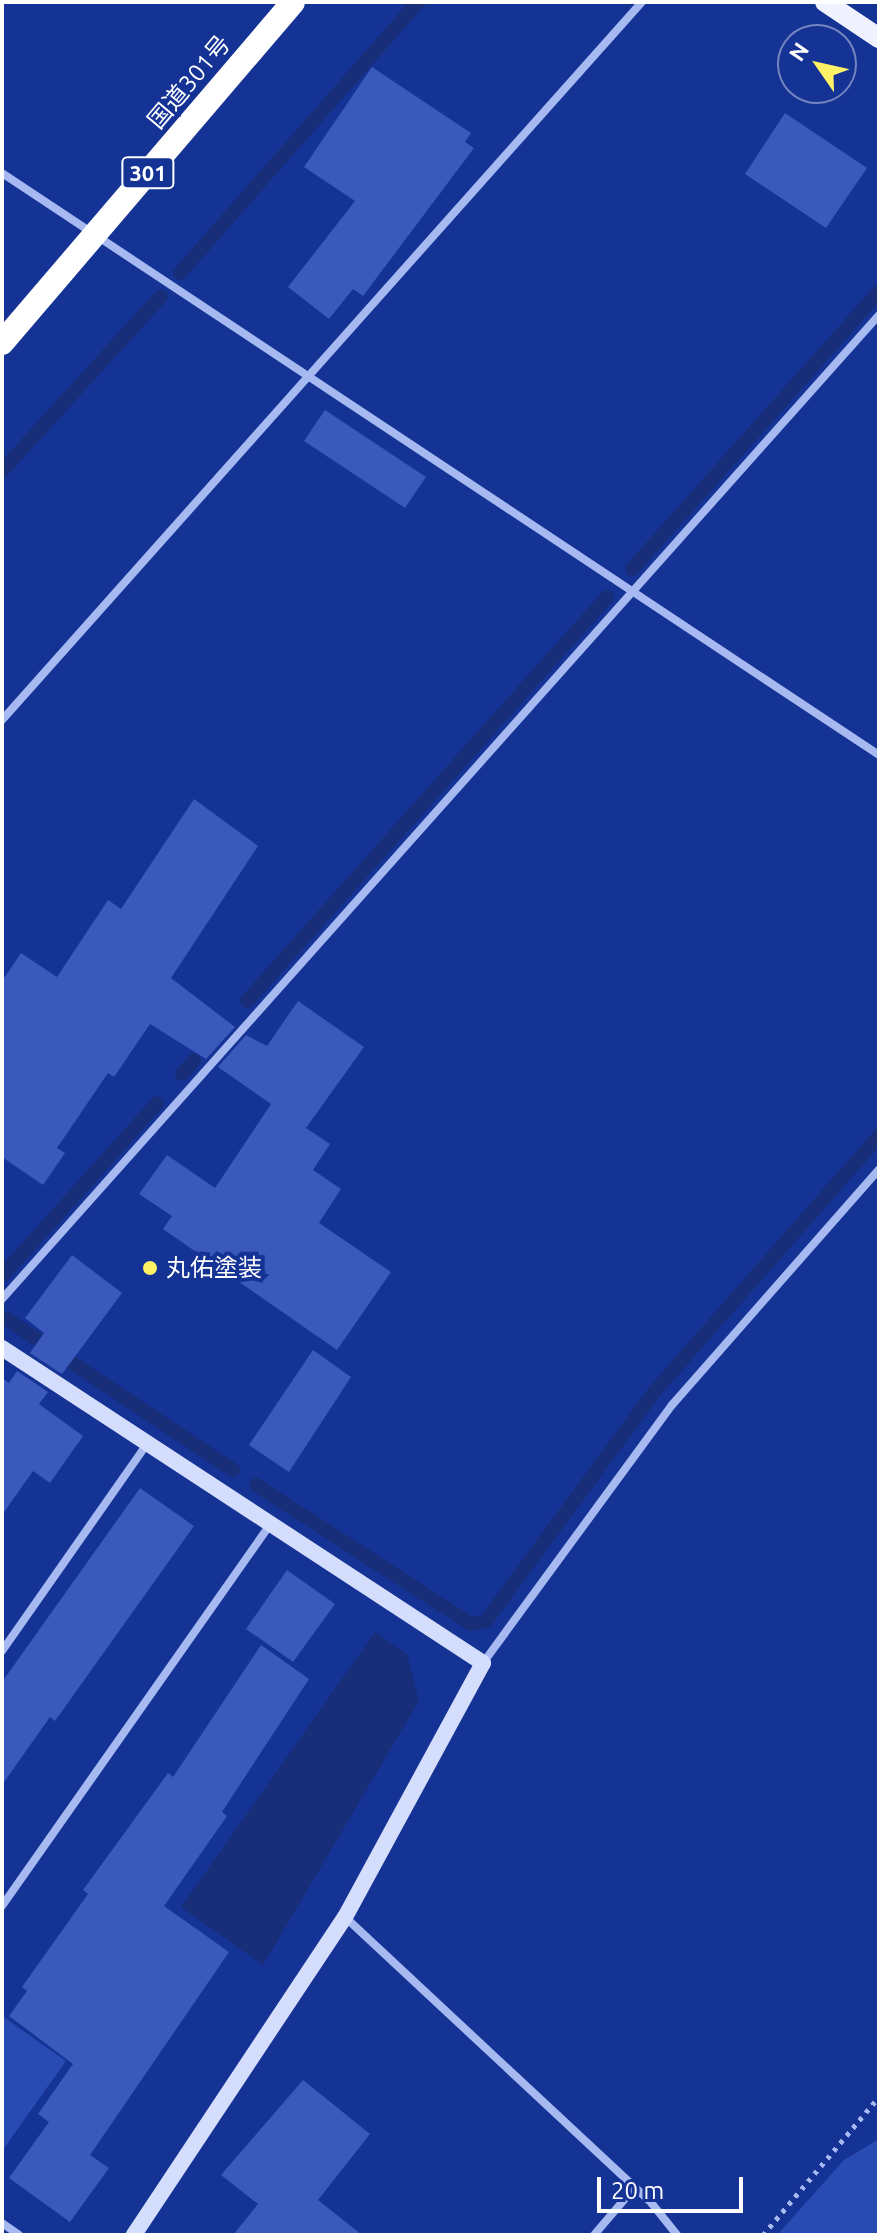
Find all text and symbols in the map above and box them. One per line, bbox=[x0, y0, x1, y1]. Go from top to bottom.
north arrow bbox=[777, 24, 857, 104]
street label: 国道301号 bbox=[142, 30, 236, 134]
text: N bbox=[783, 38, 813, 65]
road number: 301 bbox=[120, 155, 176, 191]
place label: 丸佑塗装 bbox=[166, 1254, 262, 1282]
marker: 丸佑塗装 bbox=[141, 1259, 159, 1277]
scale bar bbox=[601, 2161, 747, 2211]
text: 20 m bbox=[611, 2177, 664, 2204]

